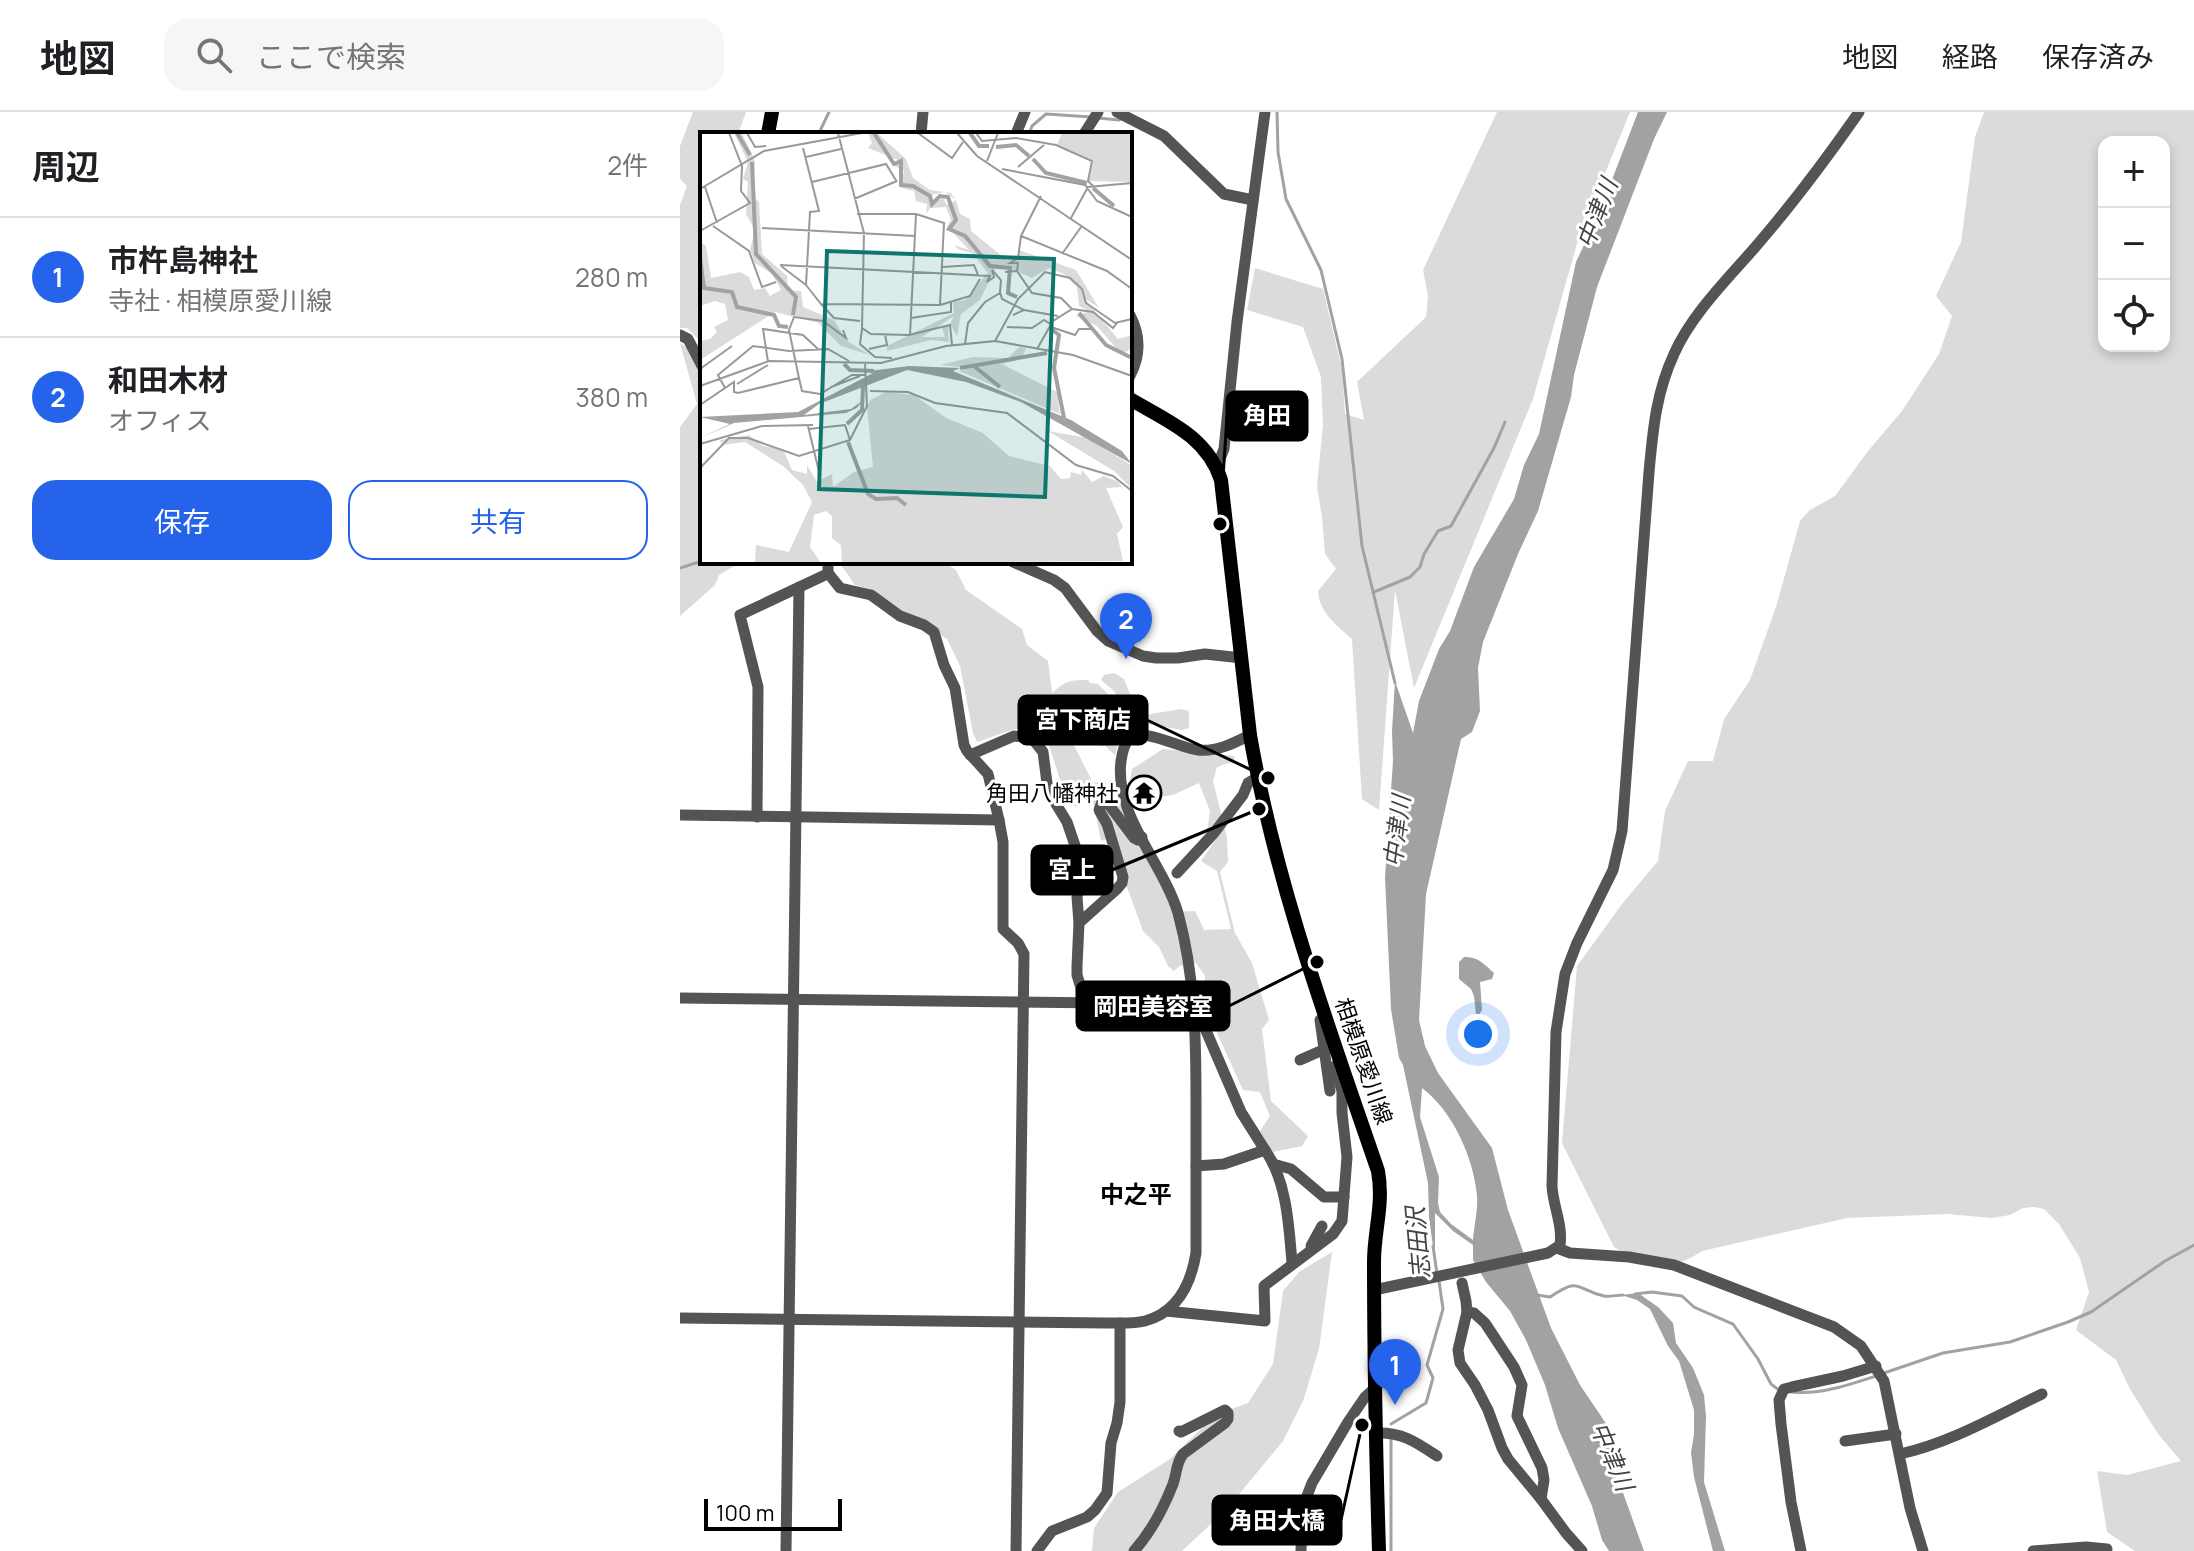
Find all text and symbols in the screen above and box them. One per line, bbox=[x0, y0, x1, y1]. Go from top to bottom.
search box bbox=[164, 19, 724, 91]
text: 地図 bbox=[40, 31, 116, 83]
icon: search bbox=[192, 33, 236, 77]
text: ここで検索 bbox=[256, 36, 406, 77]
text: 地図 bbox=[1842, 37, 1898, 75]
text: 経路 bbox=[1942, 37, 1998, 75]
text: 保存済み bbox=[2042, 37, 2154, 75]
inset map bbox=[700, 132, 1132, 564]
map controls bbox=[2098, 136, 2170, 352]
button: + bbox=[2098, 136, 2170, 208]
text: 周辺 bbox=[32, 143, 100, 189]
text: 2件 bbox=[607, 147, 648, 183]
water label: 中津川 bbox=[1568, 171, 1625, 253]
button: − bbox=[2098, 208, 2170, 280]
text: 市杵島神社 bbox=[108, 239, 258, 280]
text: 1 bbox=[52, 259, 64, 295]
text: 280 m bbox=[575, 259, 648, 295]
button: locate bbox=[2098, 280, 2170, 352]
text: 寺社 · 相模原愛川線 bbox=[108, 282, 332, 318]
text: 和田木材 bbox=[108, 359, 228, 400]
text: 2 bbox=[50, 379, 66, 415]
text: 380 m bbox=[575, 379, 648, 415]
callout: 角田 bbox=[1227, 392, 1307, 440]
text: 角田 bbox=[1243, 398, 1291, 431]
text: オフィス bbox=[108, 402, 211, 438]
button: 保存 bbox=[32, 480, 332, 560]
button: 共有 bbox=[348, 480, 648, 560]
pin: 2 bbox=[1100, 593, 1152, 659]
callout: 宮下商店 bbox=[1019, 696, 1147, 744]
text: 宮下商店 bbox=[1035, 702, 1131, 735]
temple icon: 角田八幡神社 bbox=[1125, 774, 1163, 812]
place label: 角田八幡神社 bbox=[986, 778, 1118, 808]
water label: 中津川 bbox=[1375, 790, 1417, 869]
callout: 宮上 bbox=[1032, 846, 1112, 894]
text: 宮上 bbox=[1048, 852, 1096, 885]
callout: 岡田美容室 bbox=[1077, 982, 1229, 1030]
text: 岡田美容室 bbox=[1093, 989, 1213, 1022]
street label: 相模原愛川線 bbox=[1328, 994, 1400, 1128]
your location bbox=[1458, 1014, 1498, 1054]
district label: 中之平 bbox=[1100, 1177, 1172, 1210]
water label: 志田沢 bbox=[1397, 1203, 1437, 1280]
pin: 1 bbox=[1369, 1339, 1421, 1405]
water label: 中津川 bbox=[1584, 1416, 1643, 1498]
scale bar bbox=[704, 1495, 842, 1531]
callout: 角田大橋 bbox=[1213, 1496, 1341, 1544]
text: 100 m bbox=[716, 1498, 774, 1528]
text: 角田大橋 bbox=[1229, 1503, 1325, 1536]

